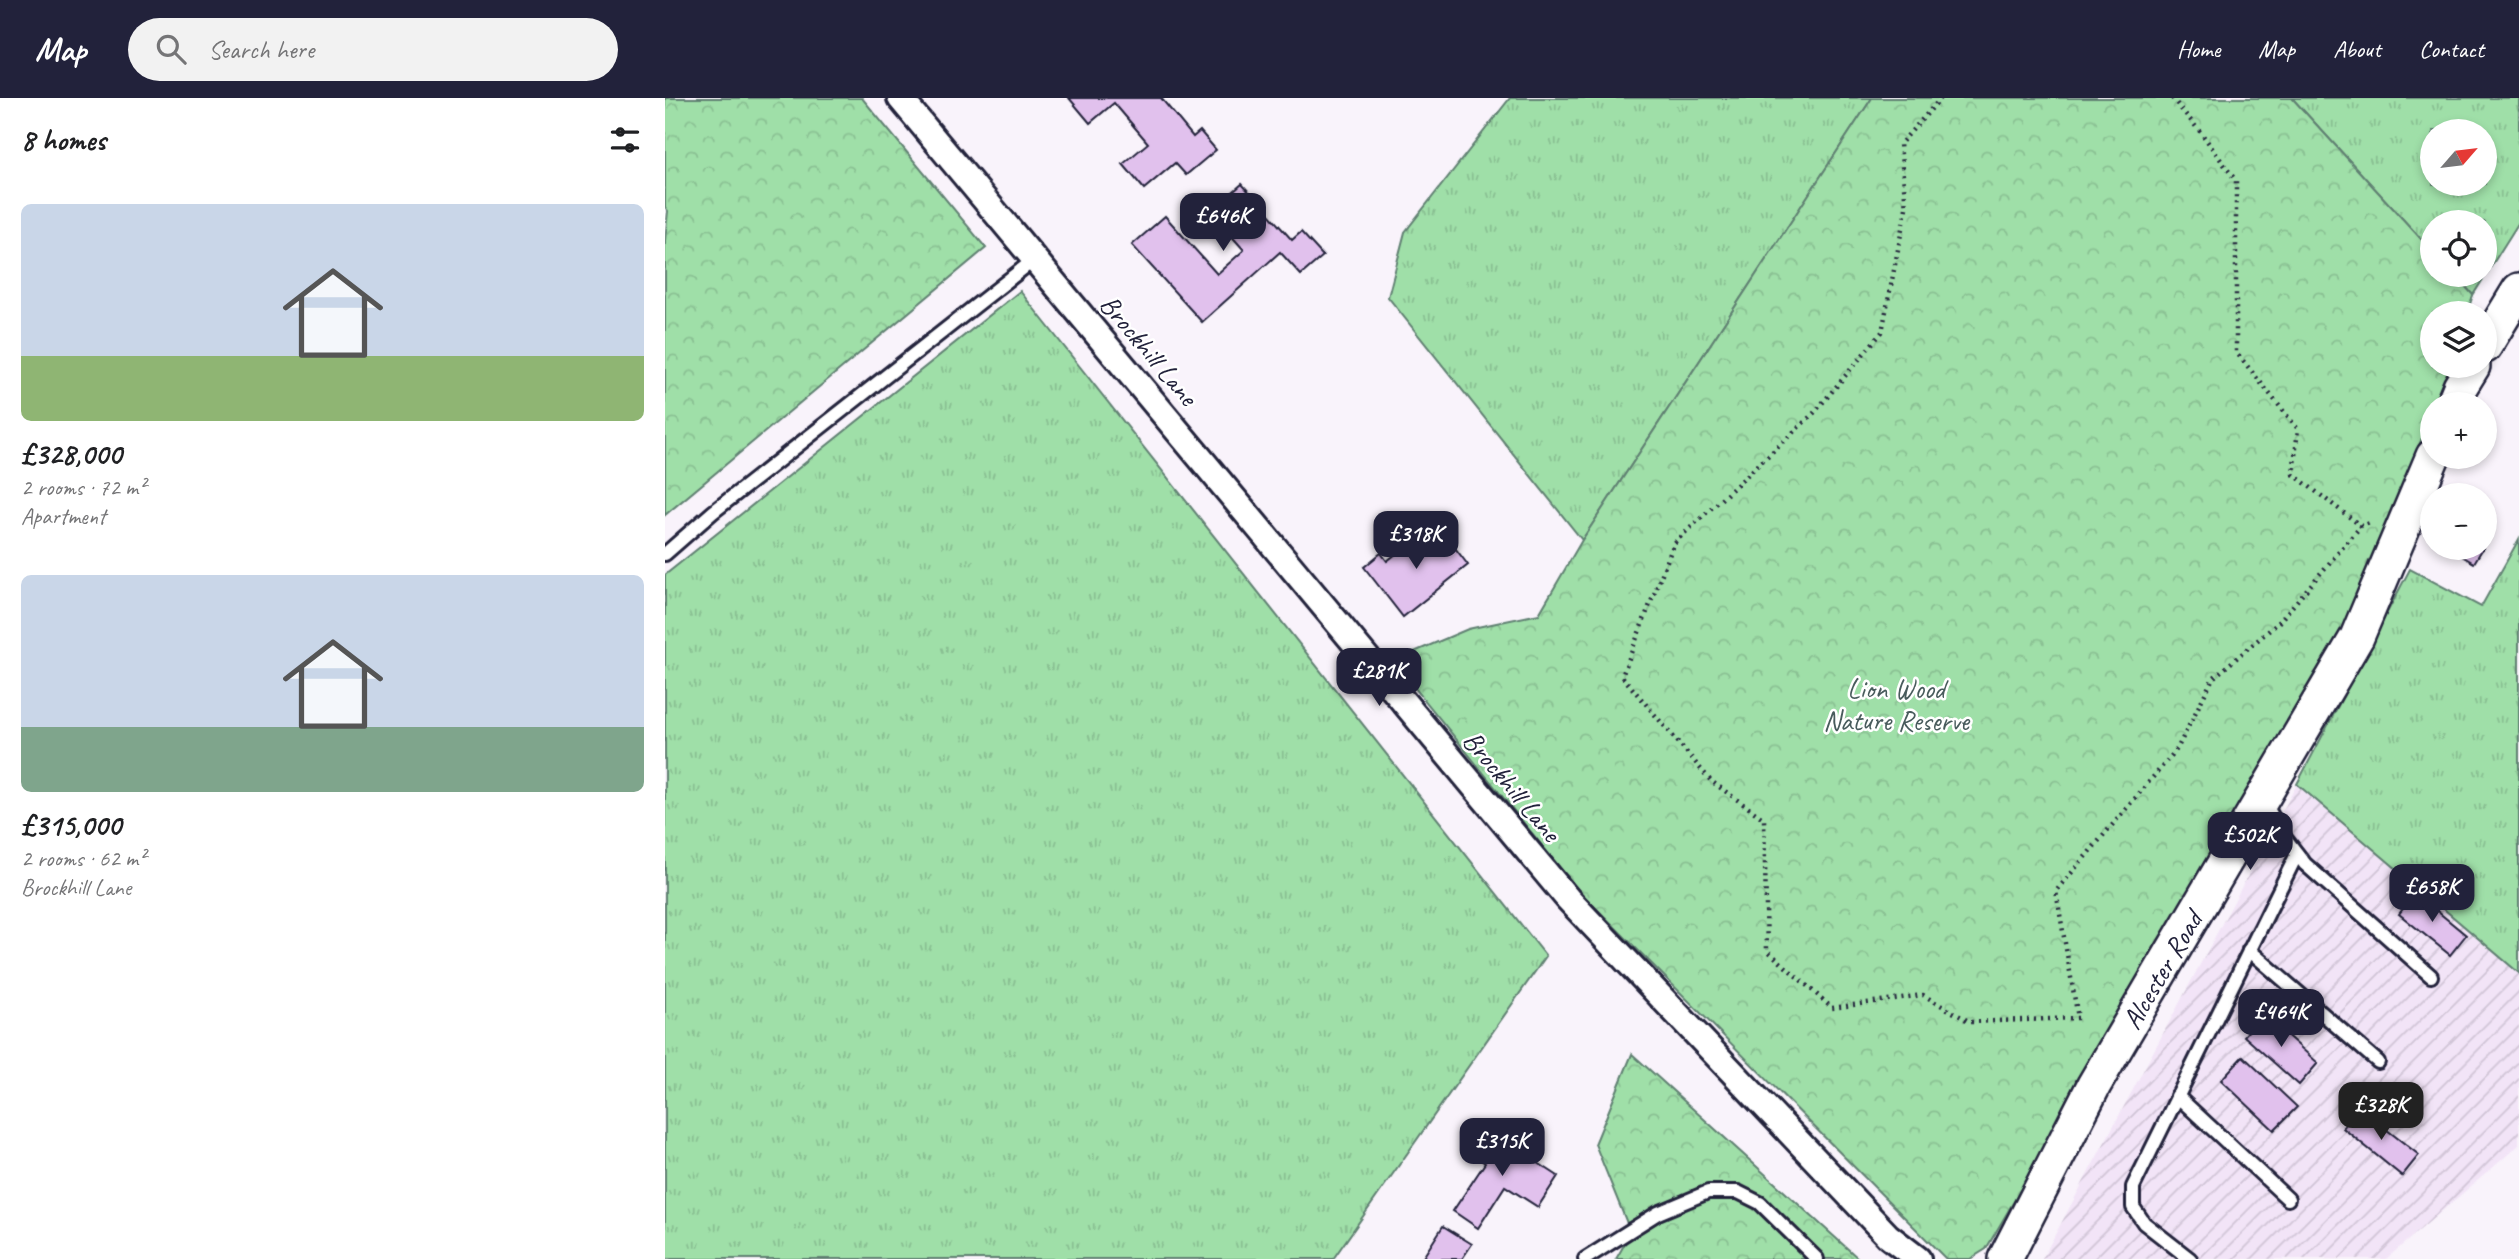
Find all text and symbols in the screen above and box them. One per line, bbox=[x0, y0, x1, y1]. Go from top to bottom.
search box bbox=[128, 18, 618, 81]
text: Map bbox=[35, 28, 86, 70]
icon: search bbox=[152, 30, 190, 68]
text: Search here bbox=[208, 33, 314, 66]
text: Home bbox=[2177, 34, 2220, 64]
text: Map bbox=[2258, 34, 2295, 64]
text: About bbox=[2333, 34, 2381, 64]
text: Contact bbox=[2419, 34, 2484, 64]
north arrow bbox=[2420, 119, 2497, 196]
map controls bbox=[2420, 119, 2497, 560]
text: 8 homes bbox=[21, 121, 106, 159]
icon: filters bbox=[606, 121, 644, 159]
pin: £646K bbox=[1174, 194, 1272, 253]
text: £646K bbox=[1196, 201, 1250, 230]
button: locate bbox=[2420, 210, 2497, 287]
icon: home bbox=[270, 250, 396, 376]
street label: Brockhill Lane bbox=[1092, 287, 1207, 414]
button: layers bbox=[2420, 301, 2497, 378]
button: + bbox=[2420, 392, 2497, 469]
text: £328,000 bbox=[21, 435, 121, 473]
text: 2 rooms · 72 m² bbox=[21, 473, 145, 502]
button: − bbox=[2420, 483, 2497, 560]
text: Apartment bbox=[21, 502, 106, 531]
pin: £318K bbox=[1367, 512, 1465, 571]
text: £318K bbox=[1389, 519, 1443, 548]
icon: home bbox=[270, 621, 396, 747]
pin: £281K bbox=[1330, 648, 1428, 708]
text: £281K bbox=[1352, 656, 1406, 685]
park label: Lion Wood Nature Reserve bbox=[1823, 671, 1971, 738]
street label: Brockhill Lane bbox=[1455, 723, 1570, 850]
text: £315,000 bbox=[21, 806, 121, 844]
pin: £502K bbox=[2201, 812, 2299, 872]
text: £502K bbox=[2224, 820, 2276, 849]
text: 2 rooms · 62 m² bbox=[21, 844, 145, 873]
pin: £658K bbox=[2383, 864, 2481, 924]
text: £658K bbox=[2405, 872, 2459, 901]
text: Brockhill Lane bbox=[21, 873, 131, 902]
street label: Alcester Road bbox=[2113, 901, 2212, 1035]
pin: £464K bbox=[2232, 990, 2330, 1049]
text: £464K bbox=[2254, 997, 2308, 1026]
pin: £328K bbox=[2332, 1082, 2430, 1142]
text: £328K bbox=[2354, 1090, 2408, 1119]
pin: £315K bbox=[1453, 1118, 1551, 1178]
text: £315K bbox=[1476, 1126, 1528, 1155]

